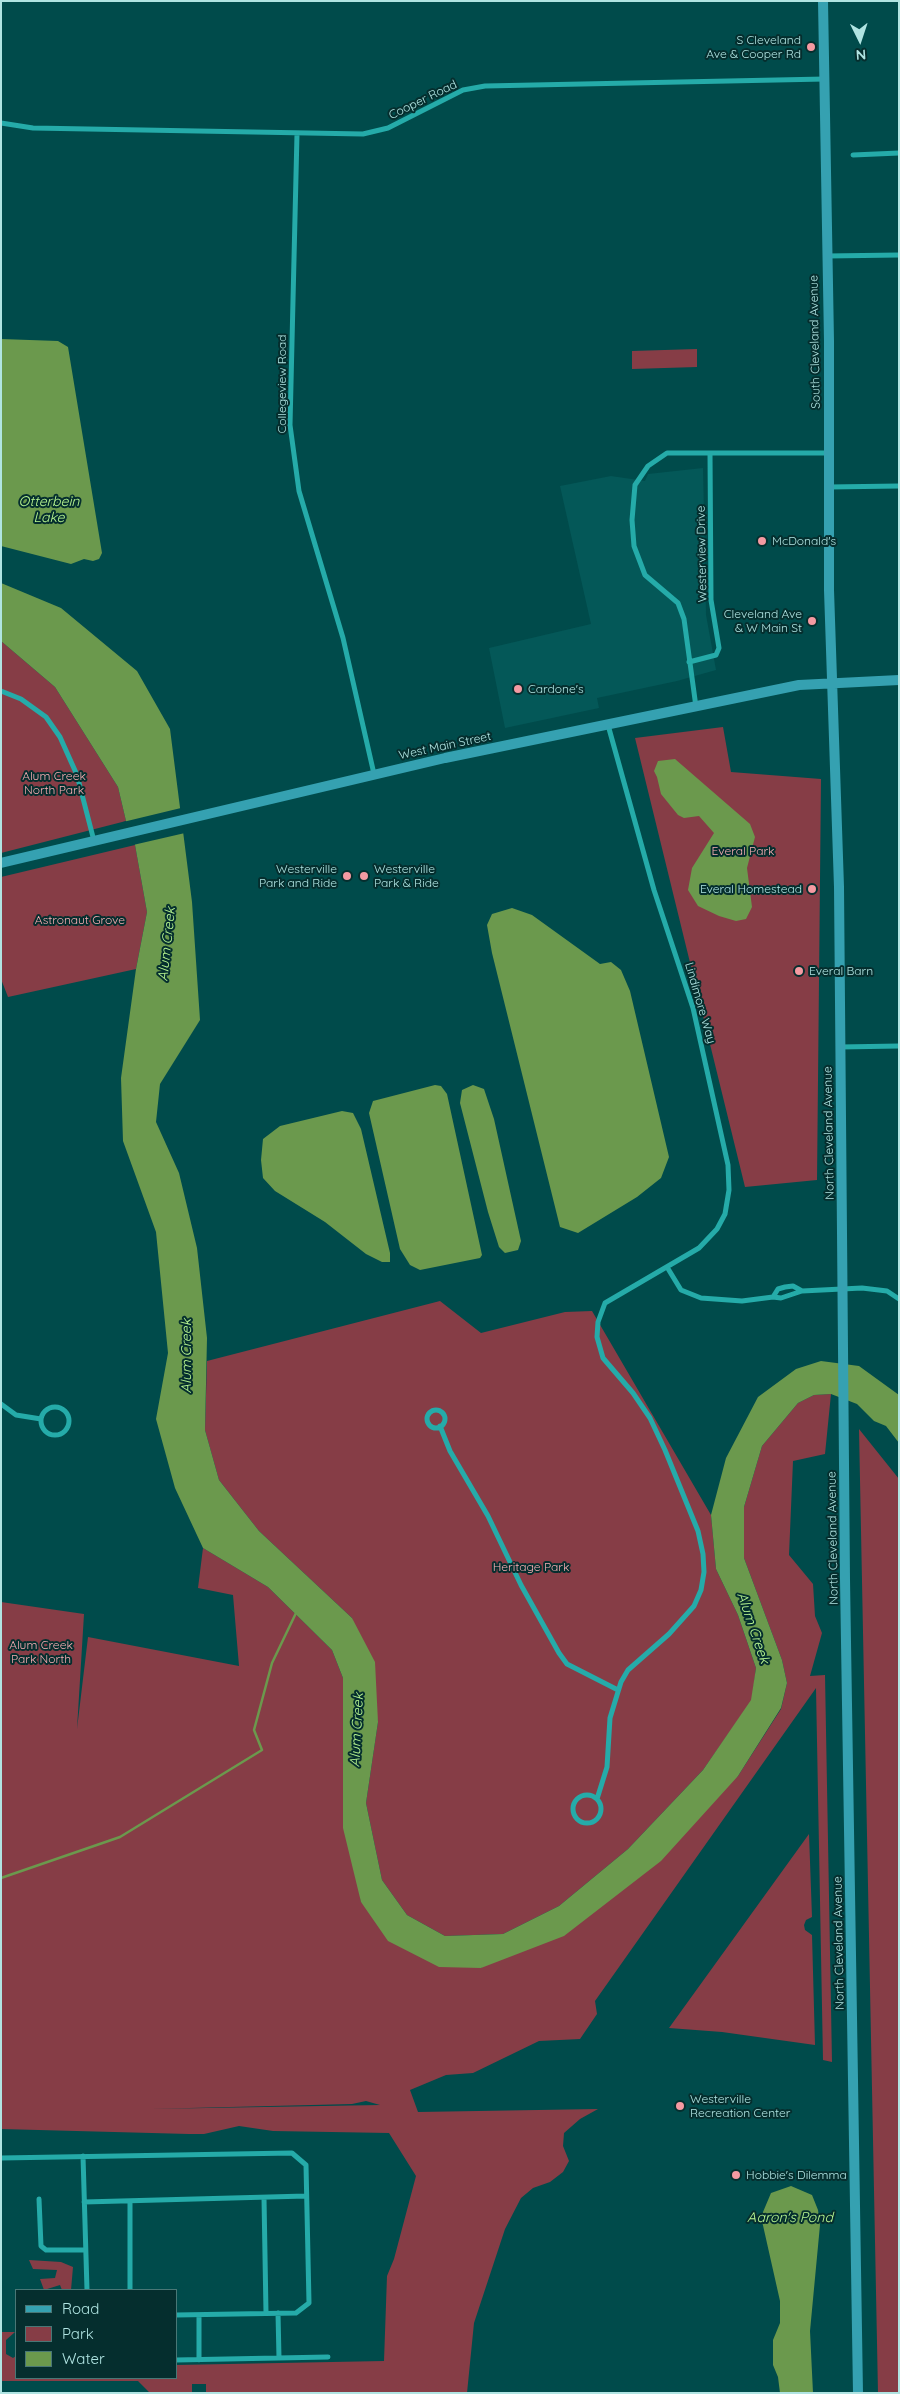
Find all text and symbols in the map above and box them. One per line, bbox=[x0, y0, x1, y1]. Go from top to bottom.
north arrow bbox=[835, 15, 885, 65]
place label: S Cleveland Ave & Cooper Rd bbox=[706, 33, 801, 61]
marker: S Cleveland Ave & Cooper Rd bbox=[805, 41, 817, 53]
text: N bbox=[855, 46, 867, 64]
street label: Cooper Road bbox=[387, 77, 459, 123]
street label: South Cleveland Avenue bbox=[807, 275, 823, 409]
street label: Collegeview Road bbox=[275, 335, 289, 433]
water label: Otterbein Lake bbox=[19, 494, 79, 526]
street label: Westerview Drive bbox=[694, 506, 710, 602]
place label: McDonald's bbox=[772, 534, 836, 548]
marker: McDonald's bbox=[756, 535, 768, 547]
place label: Cleveland Ave & W Main St bbox=[724, 607, 802, 635]
marker: Cleveland Ave & W Main St bbox=[806, 615, 818, 627]
place label: Cardone's bbox=[528, 682, 584, 696]
marker: Cardone's bbox=[512, 683, 524, 695]
street label: West Main Street bbox=[398, 729, 492, 763]
park label: Alum Creek North Park bbox=[22, 769, 86, 797]
park label: Everal Park bbox=[712, 844, 774, 858]
place label: Westerville Park and Ride bbox=[259, 862, 337, 890]
place label: Westerville Park & Ride bbox=[374, 862, 439, 890]
marker: Westerville Park and Ride bbox=[341, 870, 353, 882]
marker: Westerville Park & Ride bbox=[358, 870, 370, 882]
place label: Everal Homestead bbox=[700, 882, 802, 896]
marker: Everal Homestead bbox=[806, 883, 818, 895]
water label: Alum Creek bbox=[155, 906, 179, 982]
park label: Astronaut Grove bbox=[35, 913, 125, 927]
street label: Lindimore Way bbox=[682, 961, 718, 1045]
place label: Everal Barn bbox=[809, 964, 873, 978]
marker: Everal Barn bbox=[793, 965, 805, 977]
street label: North Cleveland Avenue bbox=[821, 1066, 837, 1200]
water label: Alum Creek bbox=[179, 1319, 195, 1393]
street label: North Cleveland Avenue bbox=[825, 1471, 841, 1605]
park label: Heritage Park bbox=[493, 1560, 569, 1574]
water label: Alum Creek bbox=[733, 1590, 773, 1666]
park label: Alum Creek Park North bbox=[9, 1638, 73, 1666]
water label: Alum Creek bbox=[347, 1692, 367, 1768]
street label: North Cleveland Avenue bbox=[831, 1876, 847, 2010]
place label: Westerville Recreation Center bbox=[690, 2092, 790, 2120]
marker: Westerville Recreation Center bbox=[674, 2100, 686, 2112]
place label: Hobbie's Dilemma bbox=[746, 2168, 847, 2182]
marker: Hobbie's Dilemma bbox=[730, 2169, 742, 2181]
water label: Aaron's Pond bbox=[747, 2210, 833, 2226]
legend bbox=[15, 2289, 178, 2379]
text: Road bbox=[62, 2299, 99, 2318]
text: Park bbox=[62, 2324, 94, 2343]
text: Water bbox=[62, 2349, 105, 2368]

